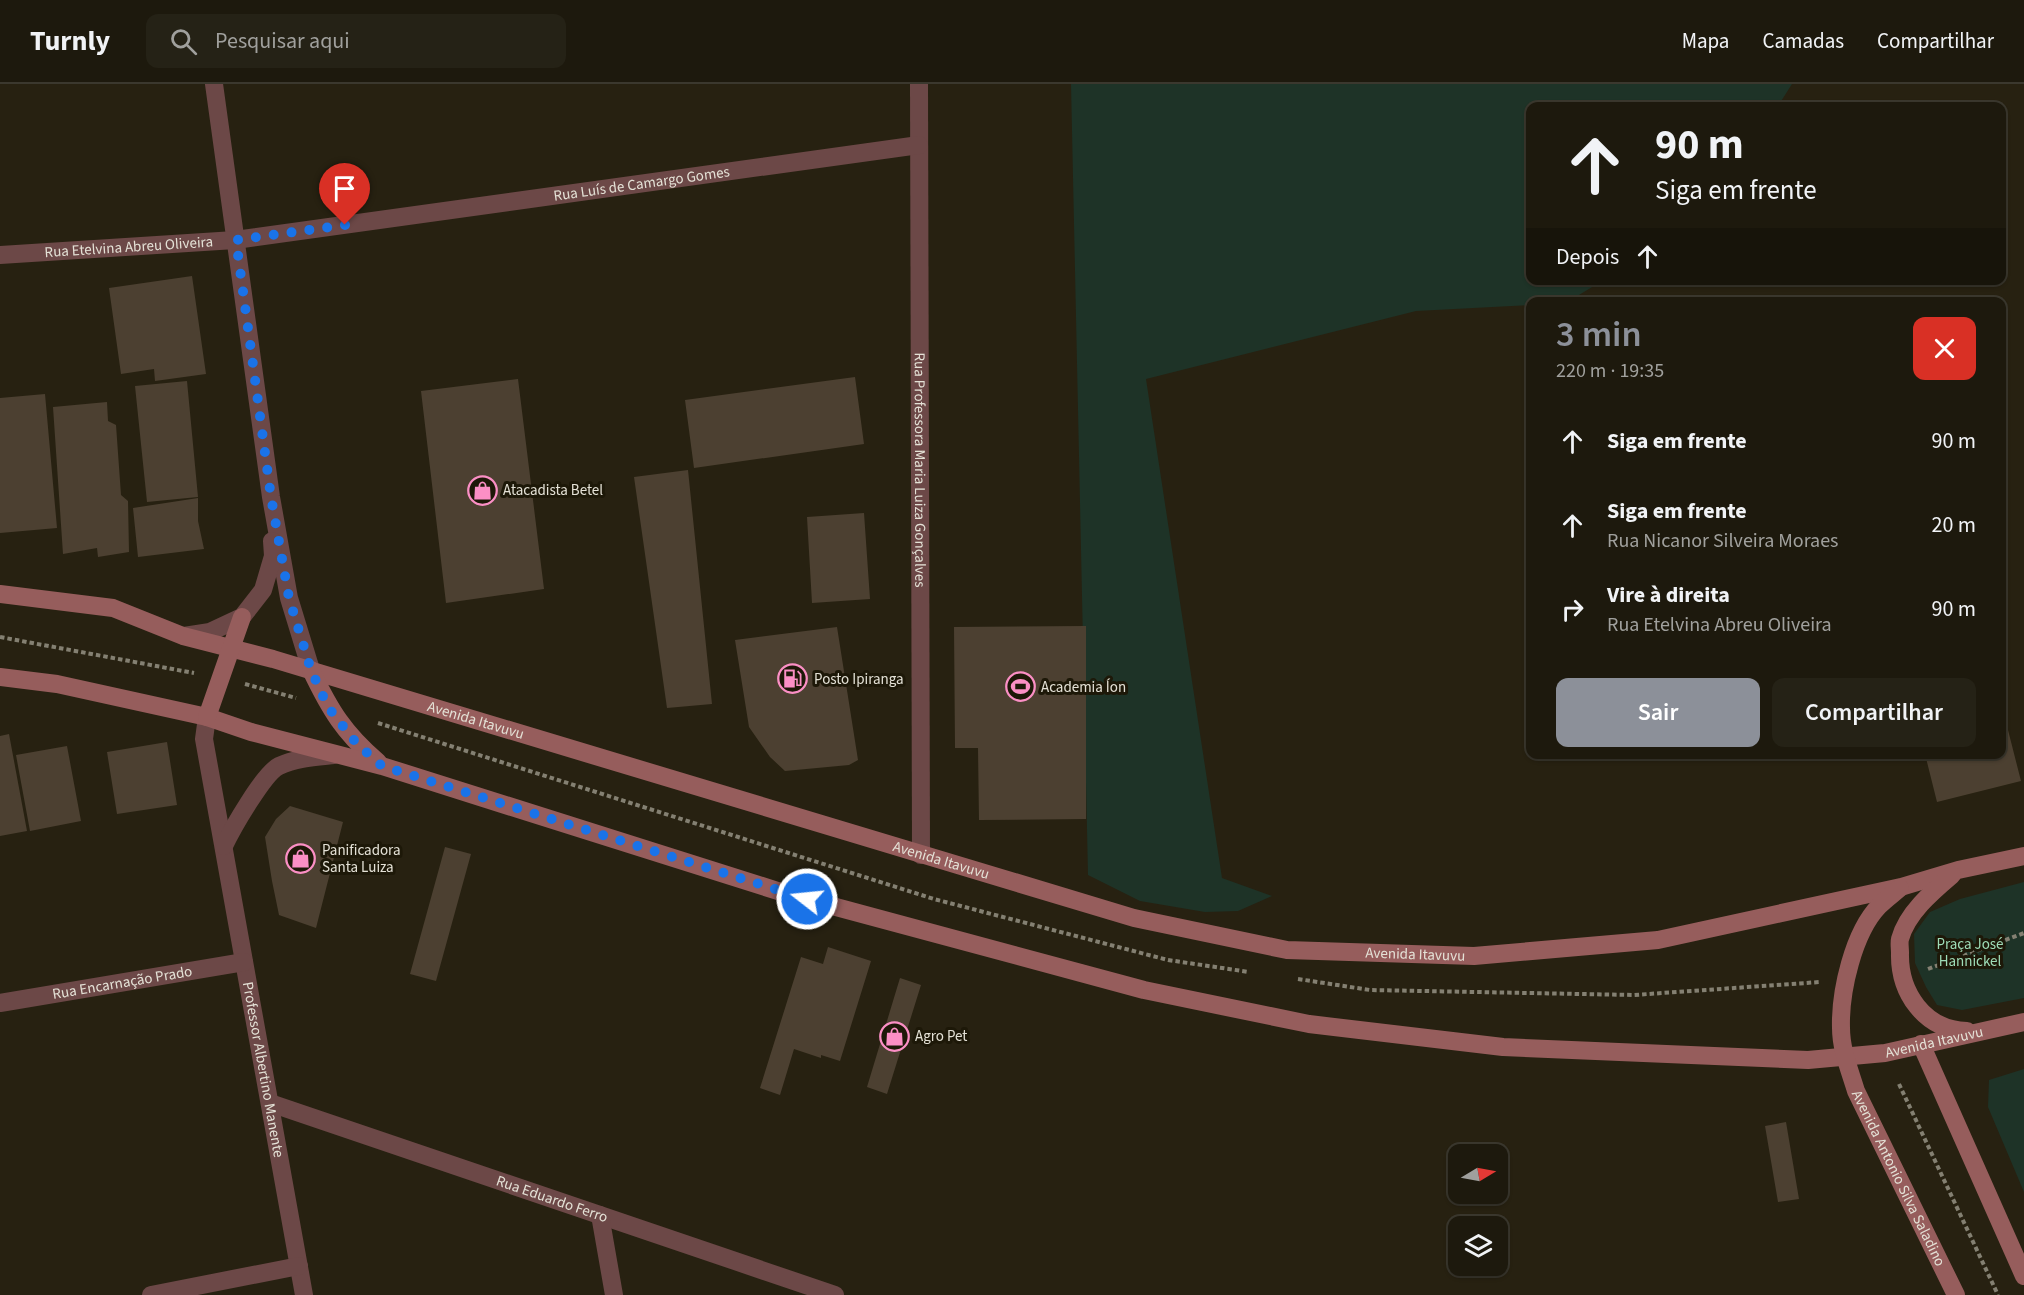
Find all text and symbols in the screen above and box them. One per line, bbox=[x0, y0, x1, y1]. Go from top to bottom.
search box bbox=[146, 14, 566, 68]
text: Turnly bbox=[30, 21, 110, 61]
icon: search bbox=[167, 25, 200, 58]
text: Pesquisar aqui bbox=[215, 25, 350, 57]
text: Mapa bbox=[1682, 26, 1729, 56]
text: Camadas bbox=[1762, 26, 1844, 56]
text: Compartilhar bbox=[1877, 26, 1994, 56]
text: 90 m bbox=[1655, 115, 1744, 175]
icon: ahead bbox=[1556, 126, 1634, 204]
street label: Rua Luís de Camargo Gomes bbox=[552, 161, 731, 206]
pin bbox=[319, 163, 370, 225]
text: Siga em frente bbox=[1655, 171, 1817, 210]
icon: arrive bbox=[328, 172, 361, 205]
street label: Rua Etelvina Abreu Oliveira bbox=[44, 231, 214, 263]
icon: ahead bbox=[1631, 240, 1664, 273]
text: Depois bbox=[1556, 241, 1619, 273]
text: 3 min bbox=[1556, 309, 1642, 360]
button: close bbox=[1913, 317, 1976, 380]
street label: Rua Professora Maria Luiza Gonçalves bbox=[909, 353, 931, 587]
text: 220 m · 19:35 bbox=[1556, 357, 1664, 385]
icon: ahead bbox=[1556, 425, 1589, 458]
text: Siga em frente bbox=[1607, 425, 1747, 457]
text: 90 m bbox=[1931, 425, 1976, 457]
shop icon: Atacadista Betel bbox=[466, 474, 498, 506]
place label: Atacadista Betel bbox=[503, 480, 603, 501]
text: Siga em frente bbox=[1607, 495, 1747, 527]
icon: ahead bbox=[1556, 509, 1589, 542]
text: 20 m bbox=[1931, 509, 1976, 541]
text: Rua Nicanor Silveira Moraes bbox=[1607, 527, 1839, 555]
text: Vire à direita bbox=[1607, 579, 1730, 611]
icon: right bbox=[1556, 593, 1589, 626]
text: 90 m bbox=[1931, 593, 1976, 625]
text: Rua Etelvina Abreu Oliveira bbox=[1607, 611, 1832, 639]
fuel station icon: Posto Ipiranga bbox=[777, 663, 809, 695]
place label: Posto Ipiranga bbox=[814, 669, 904, 690]
sports icon: Academia Íon bbox=[1004, 671, 1036, 703]
place label: Academia Íon bbox=[1041, 677, 1126, 698]
button: Sair bbox=[1556, 678, 1760, 747]
button: Compartilhar bbox=[1772, 678, 1976, 747]
street label: Avenida Itavuvu bbox=[425, 696, 527, 744]
street label: Avenida Itavuvu bbox=[890, 836, 992, 884]
place label: Panificadora Santa Luiza bbox=[322, 840, 401, 878]
shop icon: Panificadora Santa Luiza bbox=[285, 843, 317, 875]
position arrow bbox=[775, 867, 839, 931]
park label: Praça José Hannickel bbox=[1936, 934, 2004, 972]
street label: Avenida Itavuvu bbox=[1365, 942, 1466, 966]
street label: Rua Encarnação Prado bbox=[51, 960, 194, 1005]
street label: Professor Albertino Manente bbox=[237, 980, 290, 1159]
shop icon: Agro Pet bbox=[878, 1020, 910, 1052]
street label: Avenida Itavuvu bbox=[1883, 1021, 1985, 1063]
place label: Agro Pet bbox=[915, 1026, 967, 1047]
street label: Avenida Antonio Silva Saladino bbox=[1847, 1086, 1951, 1270]
north arrow bbox=[1448, 1144, 1508, 1204]
map controls bbox=[1448, 1144, 1508, 1276]
street label: Rua Eduardo Ferro bbox=[493, 1170, 611, 1228]
button: layers bbox=[1448, 1216, 1508, 1276]

